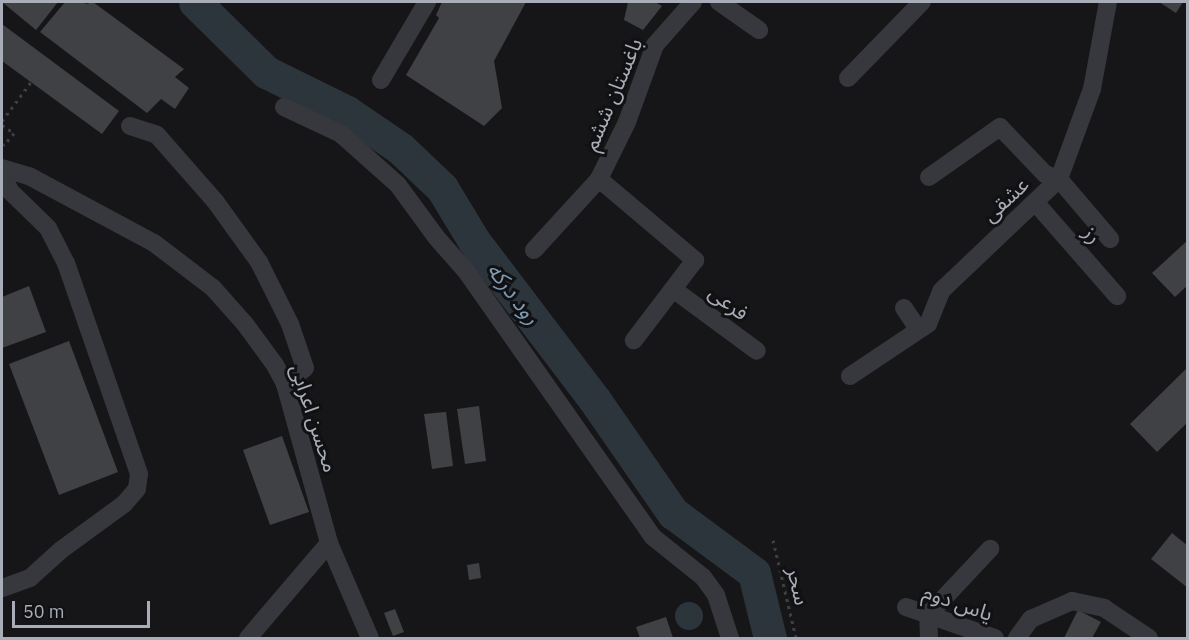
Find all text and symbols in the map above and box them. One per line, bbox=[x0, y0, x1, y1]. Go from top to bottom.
street label: باغستان ششم bbox=[577, 34, 647, 154]
street label: عشقی bbox=[977, 171, 1033, 227]
street label: رز bbox=[1078, 220, 1108, 248]
water label: رود درکه bbox=[482, 257, 546, 329]
street label: فرعی bbox=[704, 279, 754, 325]
street label: محسن اعرابی bbox=[286, 361, 344, 475]
street label: سحر bbox=[782, 565, 816, 607]
street label: یاس دوم bbox=[920, 578, 996, 626]
scale bar bbox=[15, 589, 153, 627]
text: 50 m bbox=[23, 600, 65, 623]

